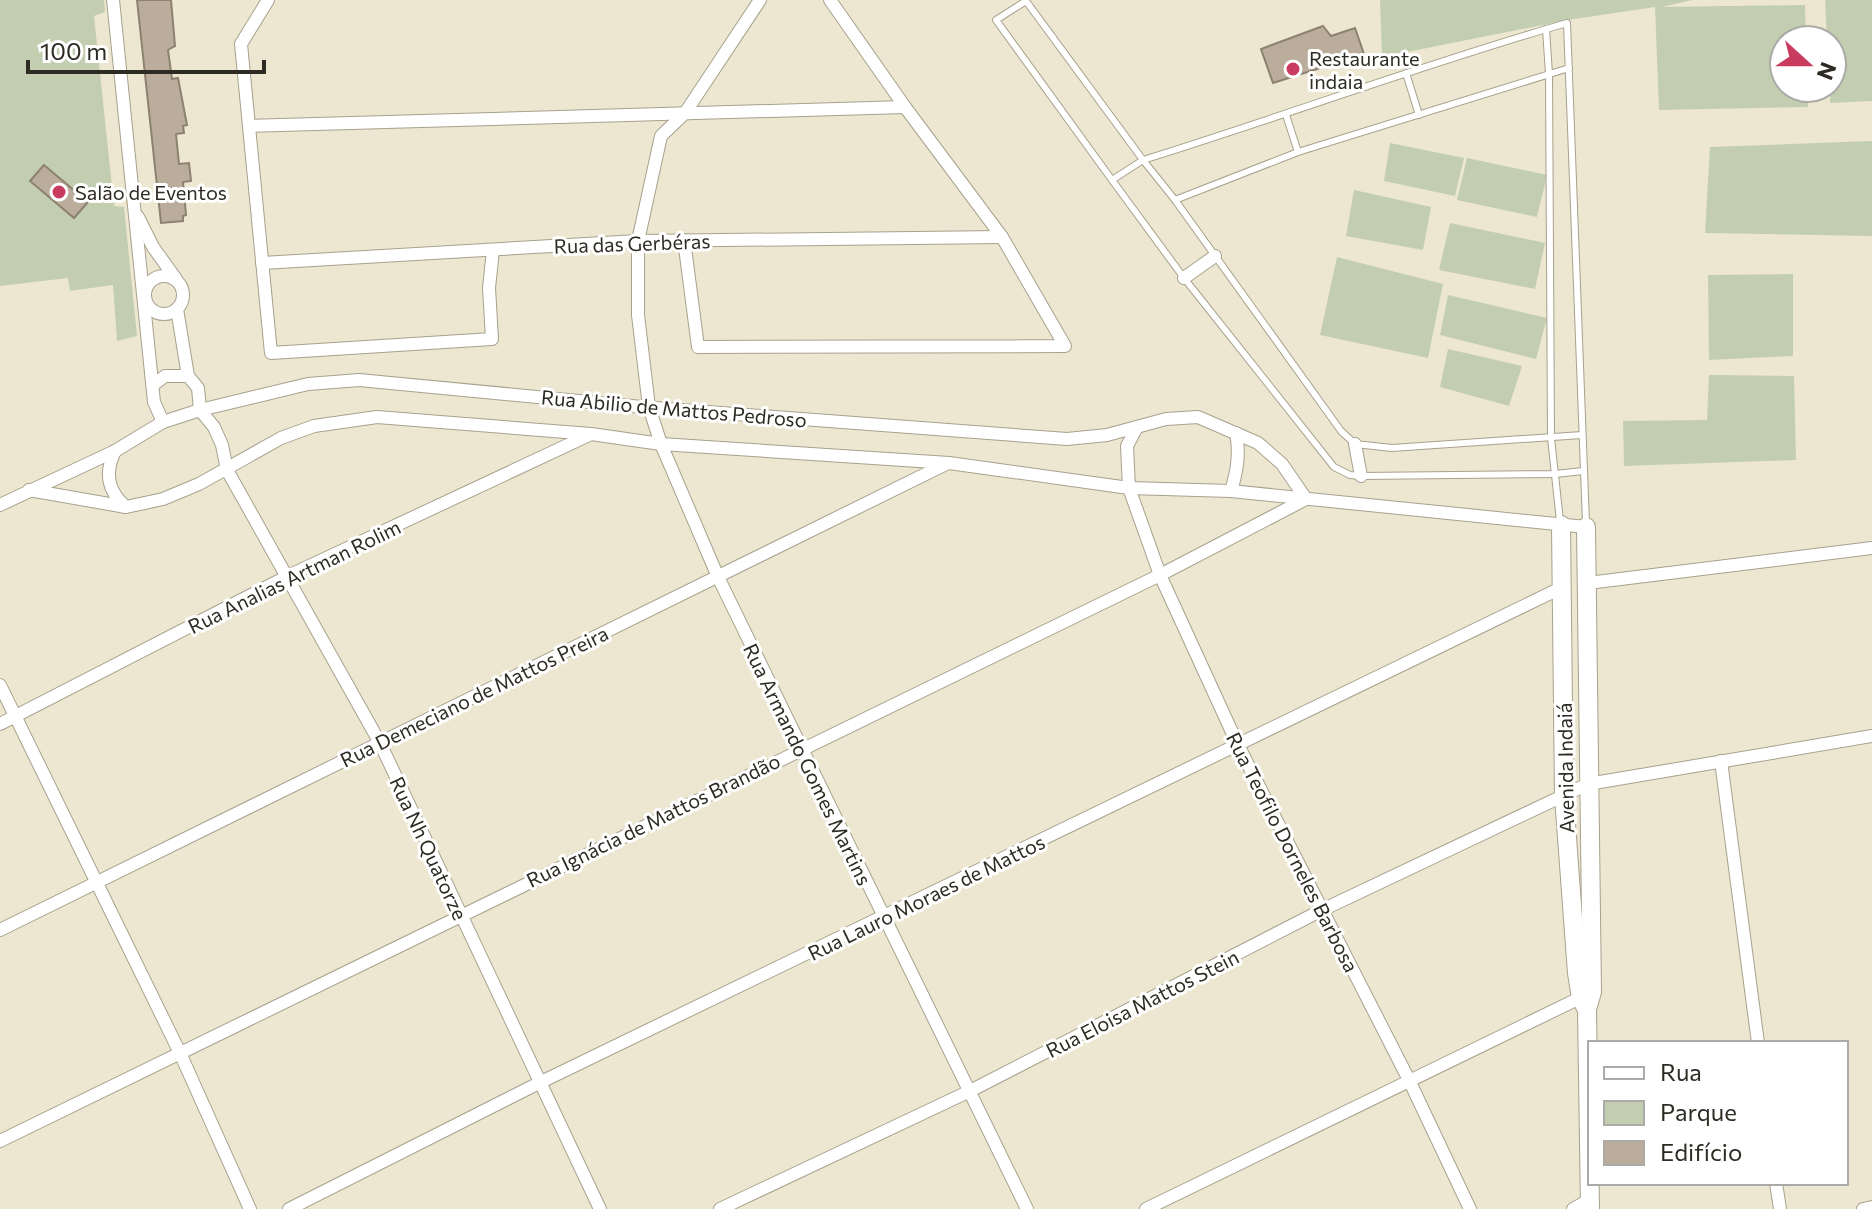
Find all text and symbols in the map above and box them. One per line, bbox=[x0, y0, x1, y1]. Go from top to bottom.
scale bar bbox=[28, 24, 264, 74]
north arrow bbox=[1768, 24, 1848, 104]
text: 100 m bbox=[40, 36, 107, 65]
place label: Restaurante indaia bbox=[1309, 46, 1420, 93]
text: N bbox=[1812, 59, 1843, 84]
marker: Restaurante indaia bbox=[1284, 60, 1302, 78]
place label: Salão de Eventos bbox=[75, 180, 227, 204]
marker: Salão de Eventos bbox=[50, 183, 68, 201]
street label: Rua das Gerbéras bbox=[553, 228, 711, 258]
street label: Rua Abilio de Mattos Pedroso bbox=[540, 384, 808, 432]
street label: Rua Analias Artman Rolim bbox=[184, 514, 404, 638]
street label: Rua Demeciano de Mattos Preira bbox=[336, 621, 612, 771]
street label: Rua Armando Gomes Martins bbox=[739, 639, 877, 889]
street label: Avenida Indaiá bbox=[1552, 703, 1578, 833]
street label: Rua Teofilo Dorneles Barbosa bbox=[1222, 728, 1364, 976]
street label: Rua Ignácia de Mattos Brandão bbox=[522, 748, 784, 892]
street label: Rua Nh Quatorze bbox=[385, 772, 473, 924]
street label: Rua Lauro Moraes de Mattos bbox=[804, 829, 1048, 965]
street label: Rua Eloisa Mattos Stein bbox=[1042, 944, 1242, 1062]
legend bbox=[1588, 1041, 1848, 1185]
text: Rua bbox=[1660, 1057, 1702, 1086]
text: Parque bbox=[1660, 1097, 1737, 1126]
text: Edifício bbox=[1660, 1137, 1742, 1166]

